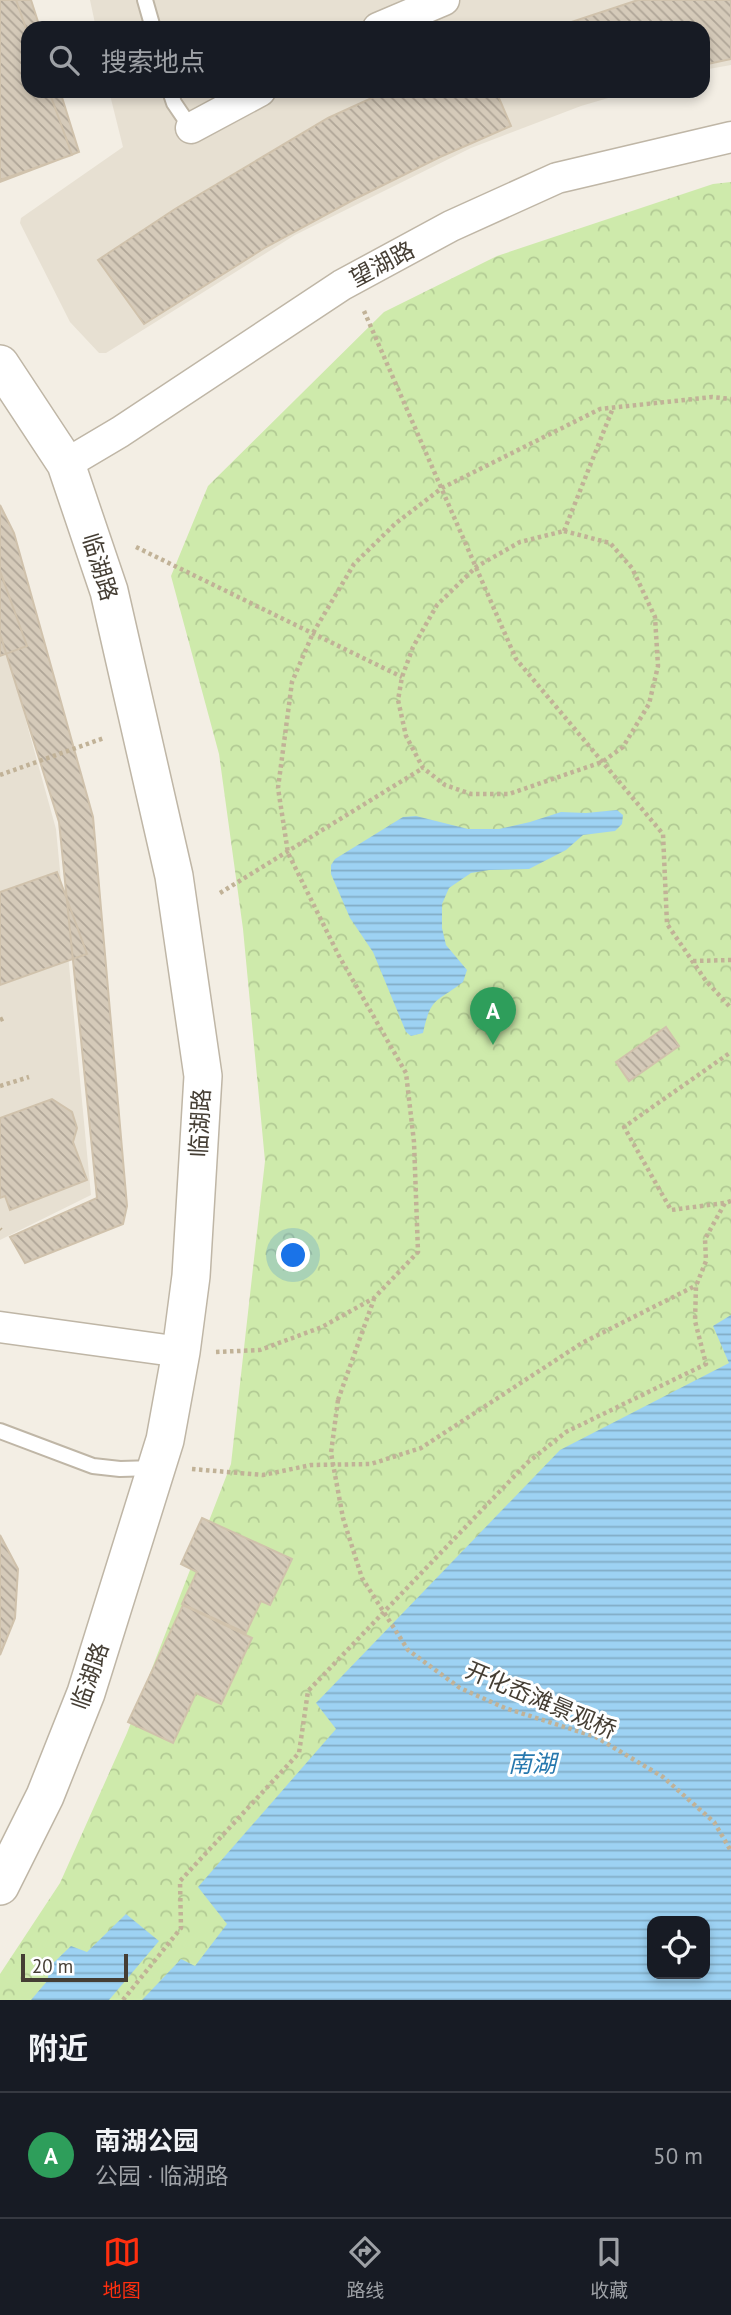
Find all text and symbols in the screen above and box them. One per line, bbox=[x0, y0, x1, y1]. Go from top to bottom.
search box bbox=[21, 21, 710, 98]
icon: search bbox=[45, 41, 83, 79]
text: 搜索地点 bbox=[101, 45, 205, 78]
street label: 望湖路 bbox=[344, 235, 419, 293]
street label: 临湖路 bbox=[77, 530, 124, 604]
pin: A bbox=[470, 987, 516, 1045]
street label: 临湖路 bbox=[183, 1088, 216, 1158]
your location bbox=[276, 1238, 310, 1272]
street label: 临湖路 bbox=[65, 1638, 114, 1713]
street label: 开化岙滩景观桥 bbox=[461, 1655, 621, 1744]
water label: 南湖 bbox=[508, 1748, 560, 1779]
map controls bbox=[647, 1916, 710, 1979]
button: locate bbox=[647, 1916, 710, 1979]
scale bar bbox=[21, 1951, 128, 1983]
text: 20 m bbox=[32, 1954, 73, 1978]
text: 附近 bbox=[28, 2028, 88, 2067]
text: 南湖公园 bbox=[95, 2124, 199, 2157]
text: A bbox=[44, 2141, 58, 2170]
text: 50 m bbox=[653, 2141, 703, 2170]
text: 公园 · 临湖路 bbox=[95, 2161, 228, 2190]
tab: 地图 bbox=[103, 2233, 141, 2302]
tab: 路线 bbox=[346, 2233, 384, 2302]
tab: 收藏 bbox=[590, 2233, 628, 2302]

